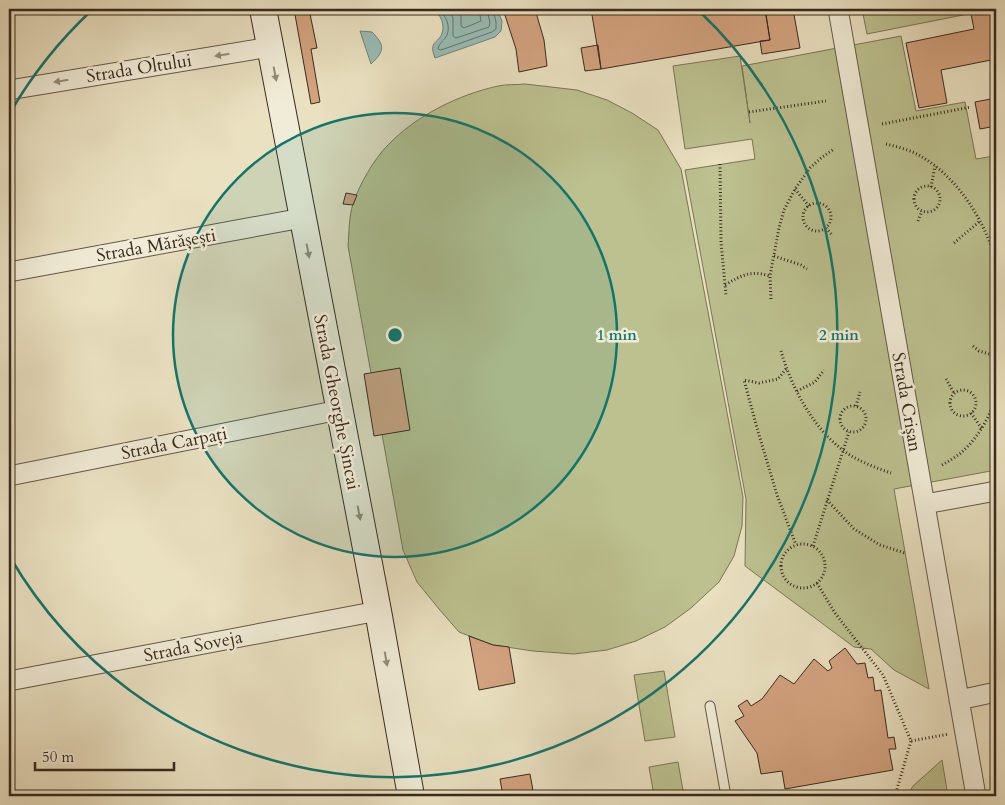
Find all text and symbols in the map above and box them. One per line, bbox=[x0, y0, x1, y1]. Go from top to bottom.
street label: Strada Oltului bbox=[85, 48, 194, 89]
one-way arrow bbox=[213, 51, 229, 59]
one-way arrow bbox=[271, 66, 279, 82]
one-way arrow bbox=[53, 78, 69, 86]
street label: Strada Mărășești bbox=[94, 223, 218, 268]
one-way arrow bbox=[305, 243, 313, 259]
street label: Strada Gheorghe Șincai bbox=[307, 312, 366, 492]
text: 1 min bbox=[597, 325, 637, 345]
text: 2 min bbox=[819, 325, 859, 345]
centre of rings bbox=[386, 326, 404, 344]
street label: Strada Crișan bbox=[885, 350, 928, 455]
street label: Strada Carpați bbox=[119, 421, 229, 466]
one-way arrow bbox=[355, 506, 363, 522]
street label: Strada Soveja bbox=[142, 625, 245, 668]
one-way arrow bbox=[383, 652, 391, 668]
scale bar bbox=[35, 740, 174, 772]
text: 50 m bbox=[42, 747, 74, 767]

